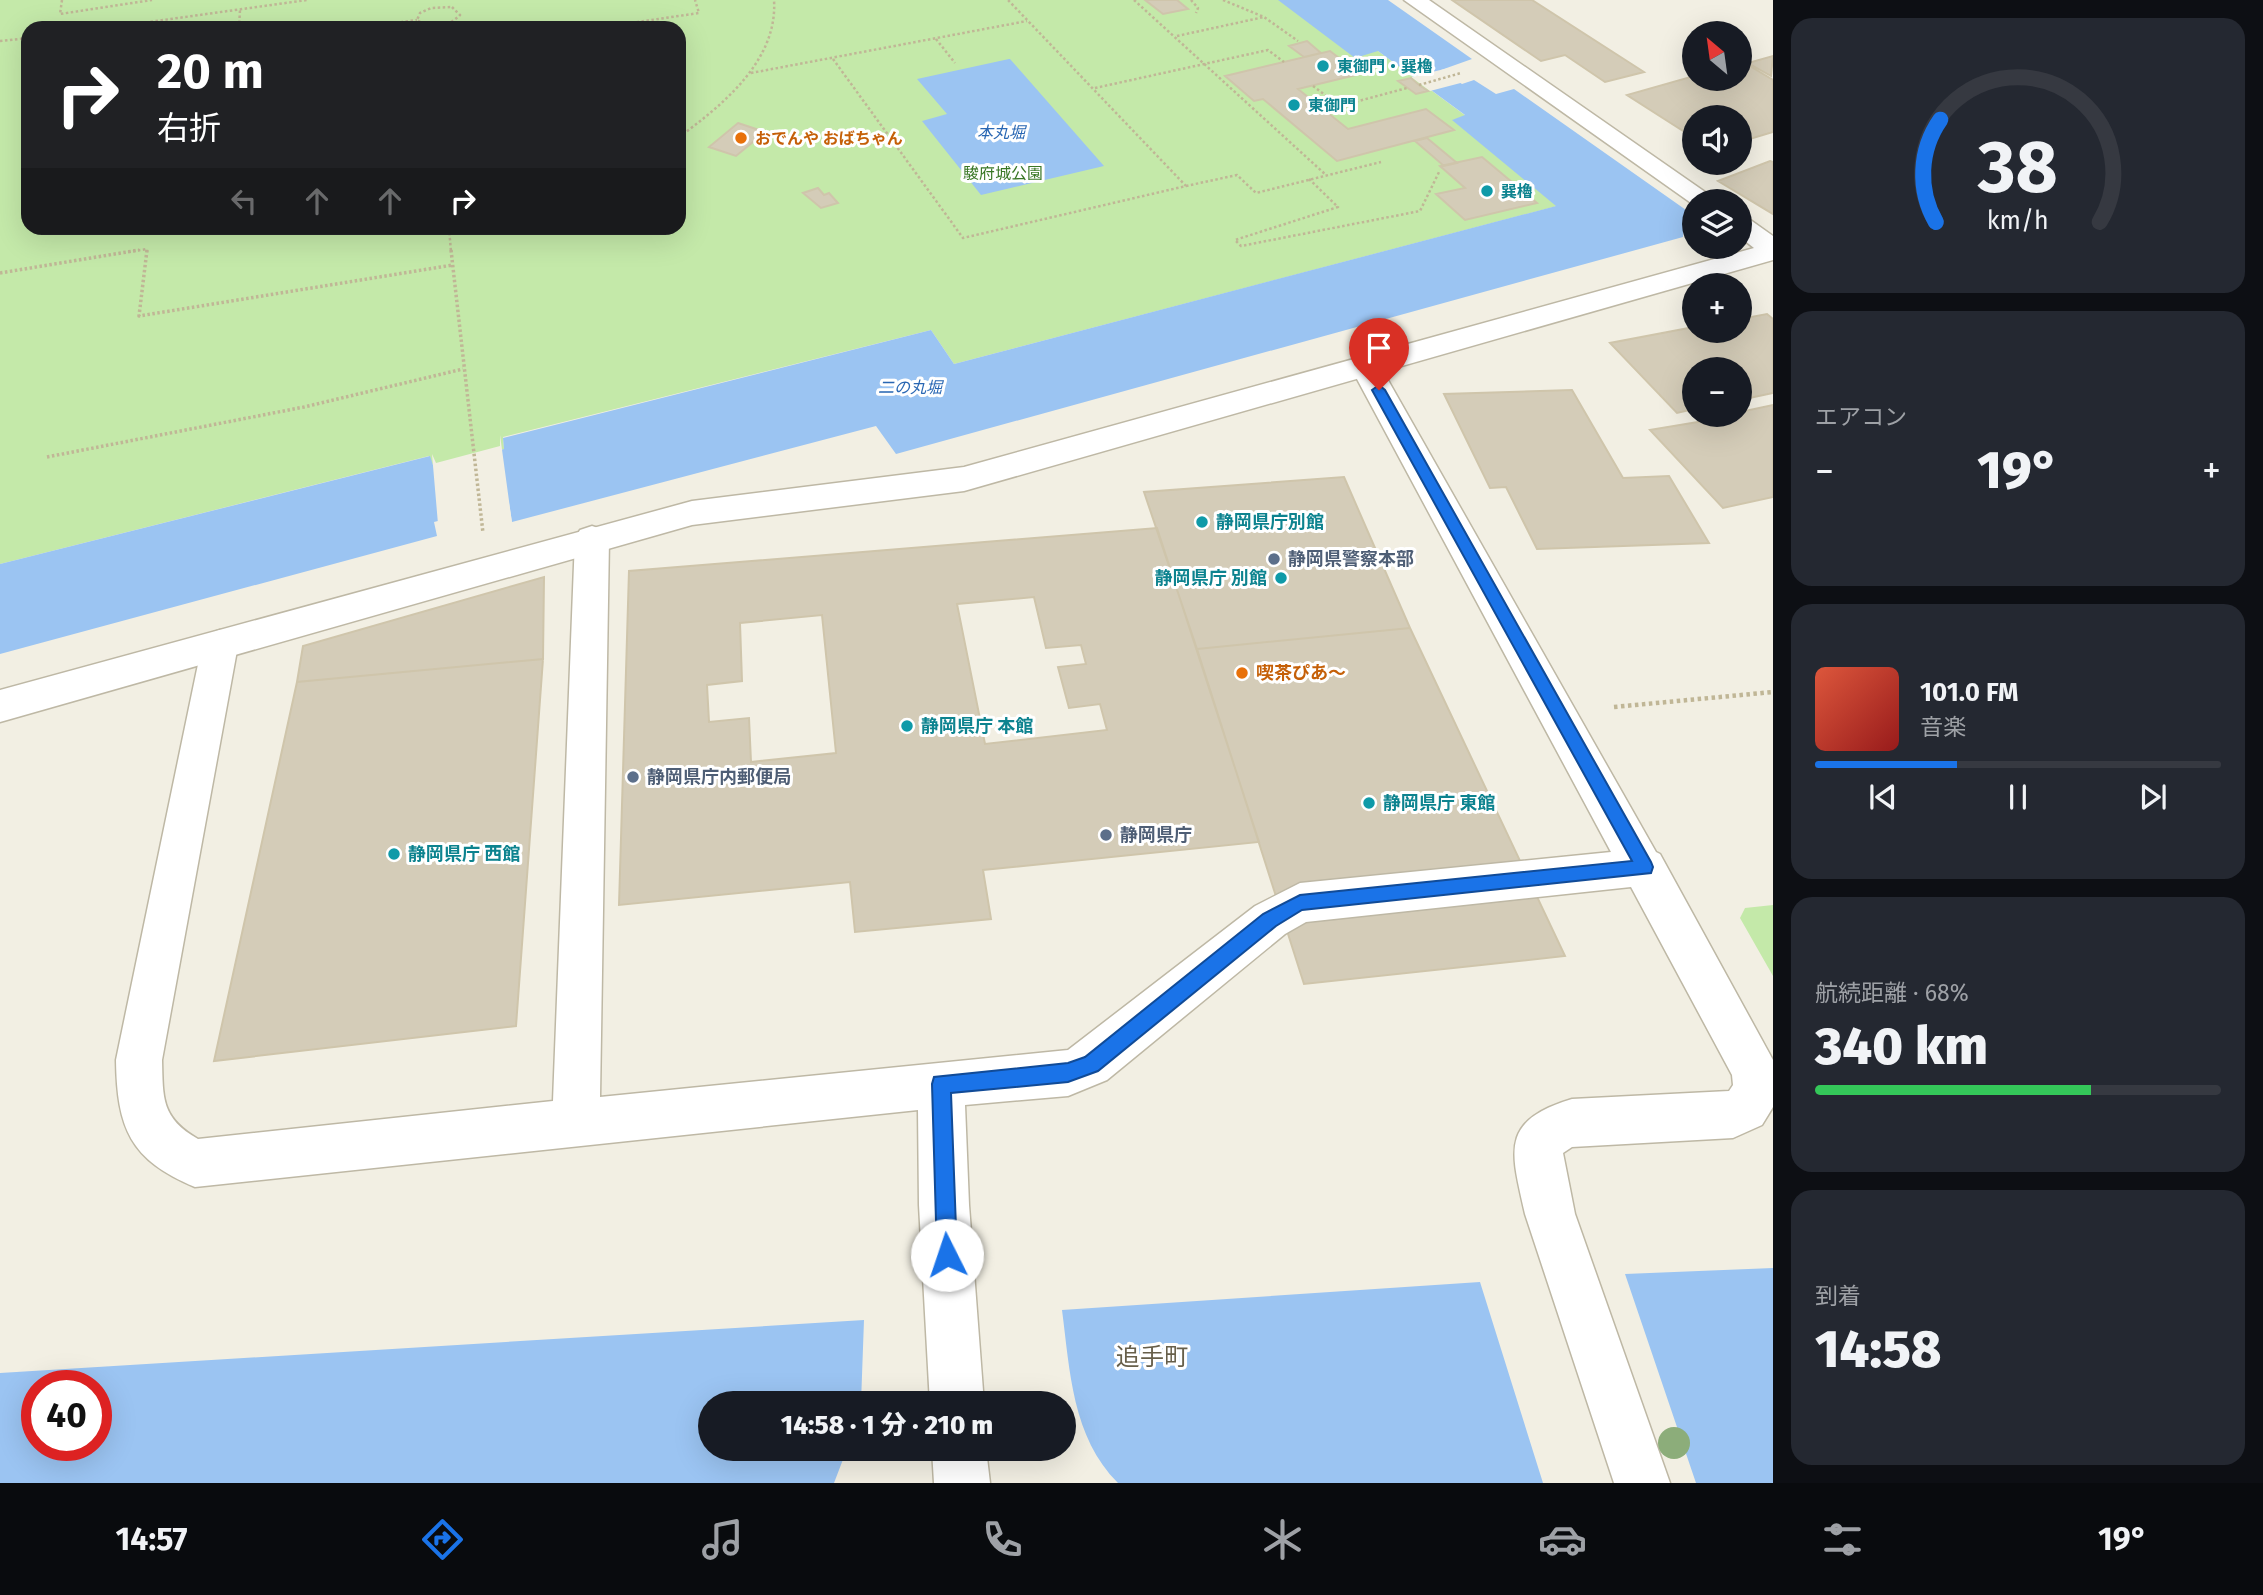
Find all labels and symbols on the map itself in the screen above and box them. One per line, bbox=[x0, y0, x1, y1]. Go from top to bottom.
north arrow bbox=[1682, 21, 1752, 91]
place label: 東御門・巽櫓 bbox=[1337, 57, 1433, 76]
marker: 東御門・巽櫓 bbox=[1315, 58, 1331, 74]
place label: 東御門 bbox=[1308, 96, 1356, 115]
marker: 東御門 bbox=[1286, 97, 1302, 113]
water label: 本丸堀 bbox=[977, 123, 1028, 142]
place label: おでんや おばちゃん bbox=[755, 129, 903, 148]
marker: おでんや おばちゃん bbox=[733, 130, 749, 146]
park label: 駿府城公園 bbox=[963, 164, 1043, 183]
place label: 巽櫓 bbox=[1501, 182, 1533, 201]
marker: 巽櫓 bbox=[1479, 183, 1495, 199]
pin bbox=[1349, 318, 1409, 390]
water label: 二の丸堀 bbox=[878, 378, 945, 397]
place label: 静岡県庁別館 bbox=[1216, 511, 1324, 533]
marker: 静岡県庁別館 bbox=[1194, 514, 1210, 530]
place label: 静岡県警察本部 bbox=[1288, 548, 1414, 570]
marker: 静岡県警察本部 bbox=[1266, 551, 1282, 567]
place label: 静岡県庁 別館 bbox=[1155, 567, 1267, 589]
marker: 静岡県庁 別館 bbox=[1273, 570, 1289, 586]
place label: 喫茶ぴあ〜 bbox=[1256, 662, 1346, 684]
marker: 喫茶ぴあ〜 bbox=[1234, 665, 1250, 681]
place label: 静岡県庁 本館 bbox=[921, 715, 1033, 737]
marker: 静岡県庁 本館 bbox=[899, 718, 915, 734]
place label: 静岡県庁内郵便局 bbox=[647, 766, 791, 788]
marker: 静岡県庁内郵便局 bbox=[625, 769, 641, 785]
place label: 静岡県庁 東館 bbox=[1383, 792, 1495, 814]
marker: 静岡県庁 東館 bbox=[1361, 795, 1377, 811]
place label: 静岡県庁 bbox=[1120, 824, 1192, 846]
marker: 静岡県庁 bbox=[1098, 827, 1114, 843]
place label: 静岡県庁 西館 bbox=[408, 843, 520, 865]
marker: 静岡県庁 西館 bbox=[386, 846, 402, 862]
position arrow bbox=[910, 1218, 984, 1292]
district label: 追手町 bbox=[1116, 1343, 1188, 1371]
speed limit sign: 40 bbox=[21, 1370, 112, 1461]

